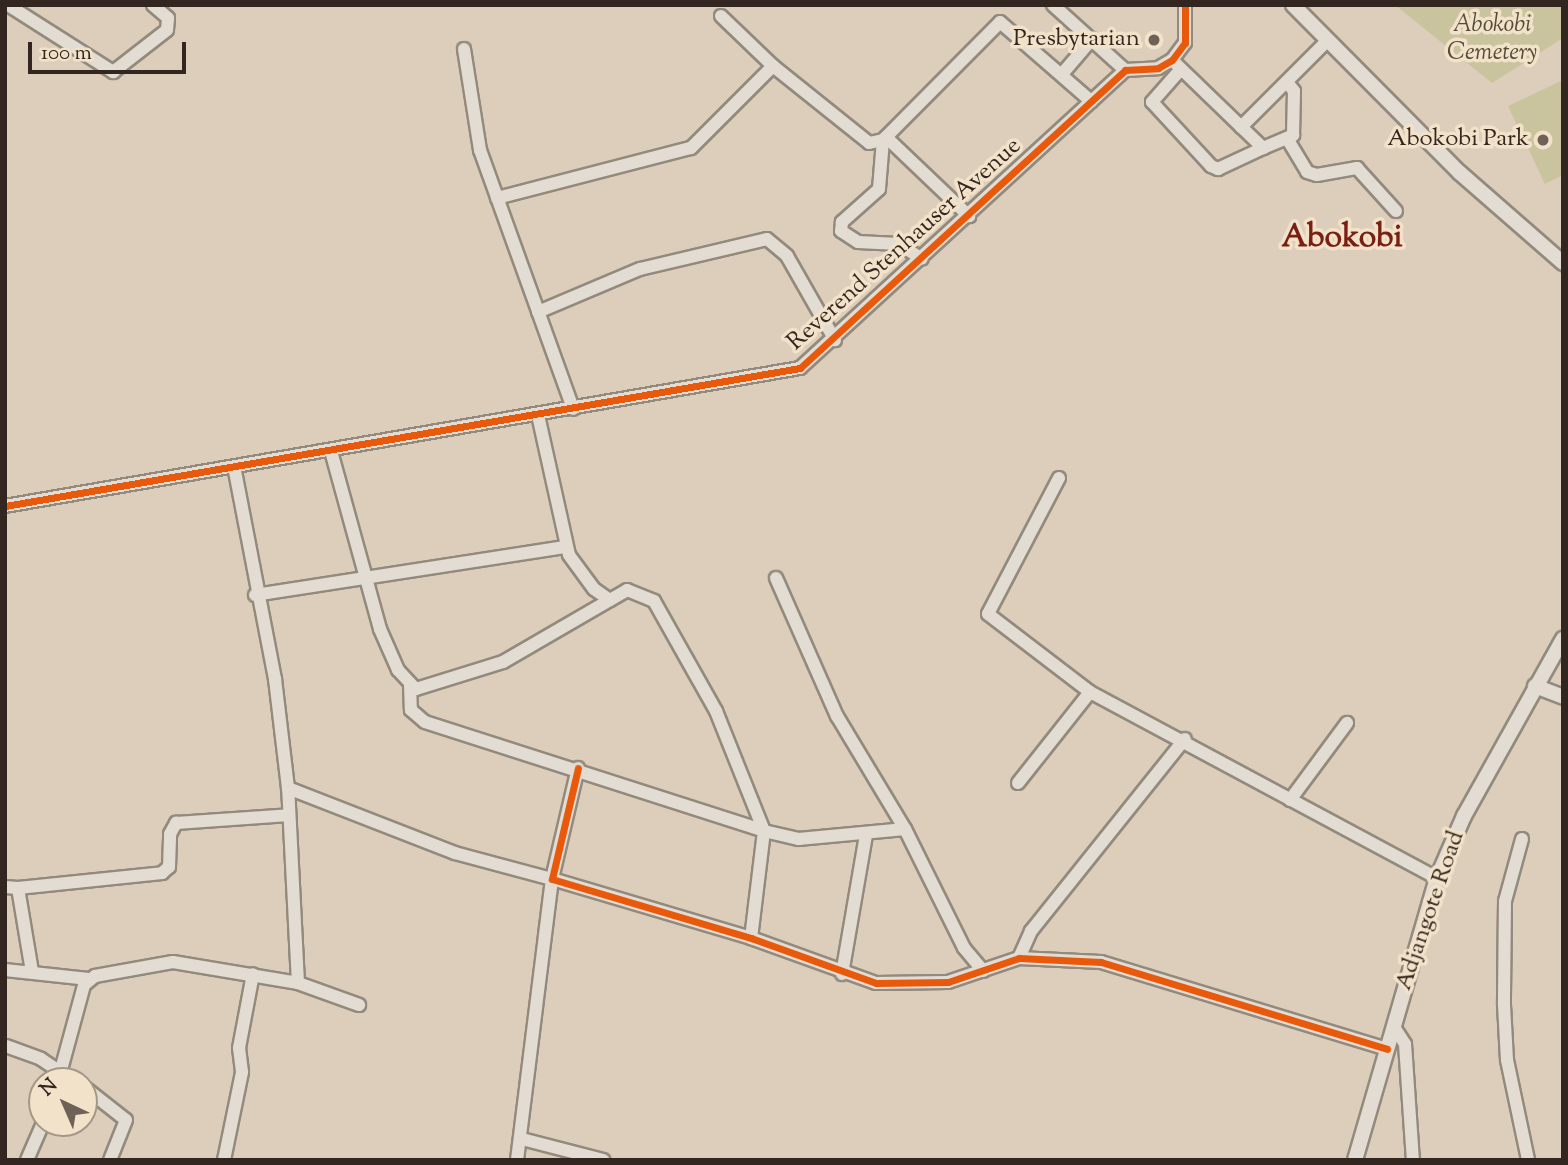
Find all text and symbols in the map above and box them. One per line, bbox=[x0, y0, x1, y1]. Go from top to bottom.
park label: Abokobi Cemetery bbox=[1447, 12, 1537, 68]
place label: Presbytarian bbox=[1013, 26, 1140, 54]
scale bar bbox=[32, 28, 189, 72]
marker: Presbytarian bbox=[1146, 32, 1162, 48]
text: 100 m bbox=[41, 39, 92, 69]
place label: Abokobi Park bbox=[1387, 126, 1529, 154]
street label: Reverend Stenhauser Avenue bbox=[782, 132, 1028, 358]
marker: Abokobi Park bbox=[1535, 132, 1551, 148]
district label: Abokobi bbox=[1281, 219, 1403, 257]
street label: Adjangote Road bbox=[1390, 828, 1472, 994]
north arrow bbox=[28, 1067, 98, 1137]
text: N bbox=[35, 1073, 64, 1103]

